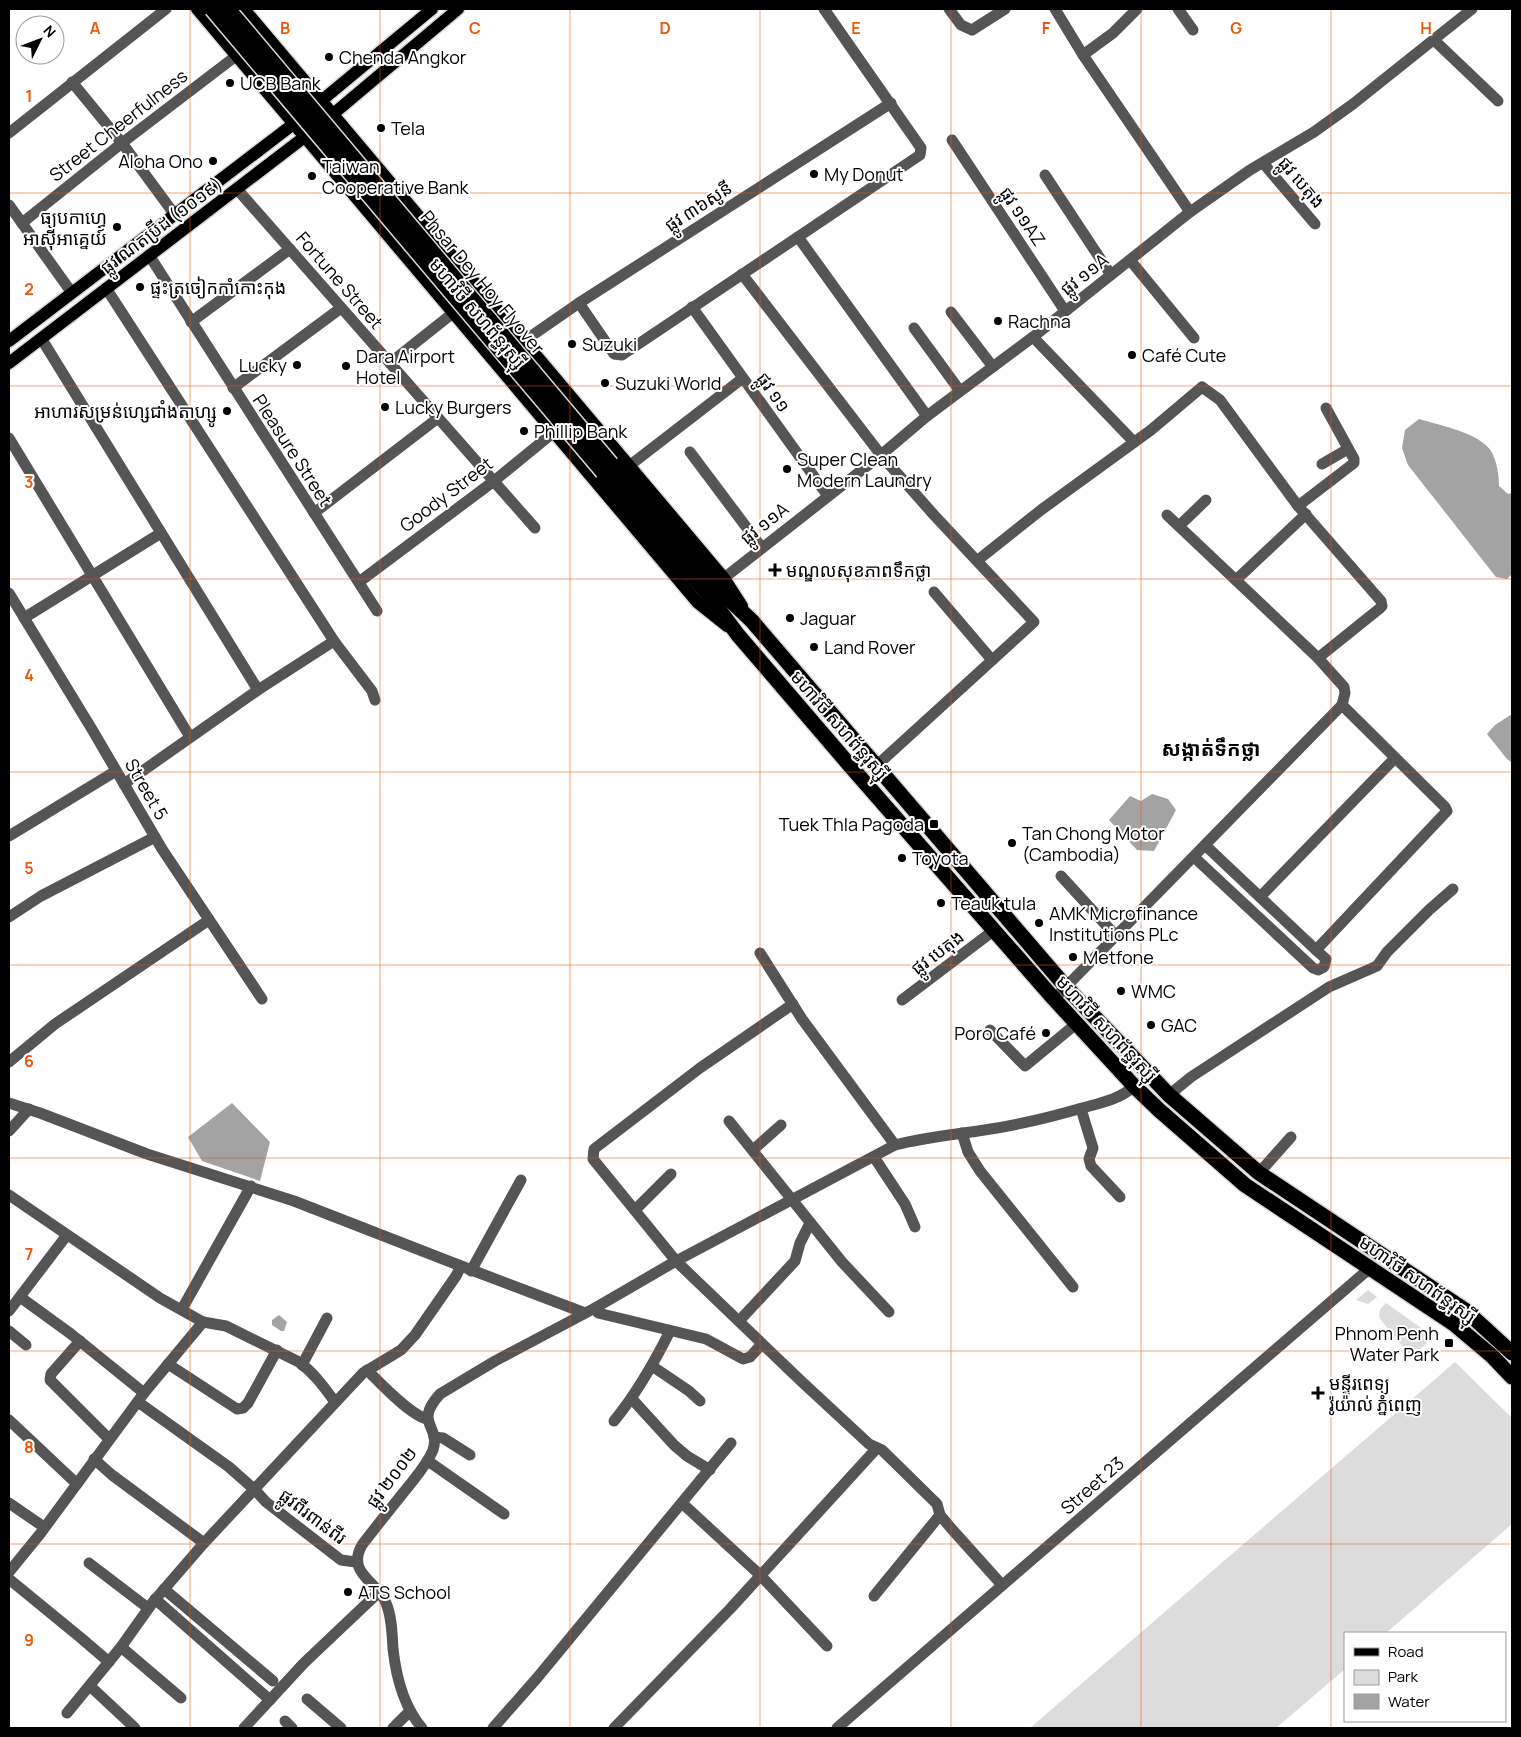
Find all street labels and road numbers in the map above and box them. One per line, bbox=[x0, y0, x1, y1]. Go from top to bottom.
street label: Street Cheerfulness bbox=[44, 64, 192, 186]
street label: ផ្លូវ បេតុង bbox=[1269, 151, 1331, 216]
street label: ផ្លូវ ណតប្រ៊ីដ (១០១៩) bbox=[95, 171, 230, 283]
street label: ផ្លូវ ៣៦សូនី bbox=[660, 175, 739, 241]
street label: ផ្លូវ ១១AZ bbox=[990, 182, 1051, 253]
street label: Phsar Dey Hoy Flyover bbox=[416, 205, 551, 359]
street label: Fortune Street bbox=[291, 226, 389, 334]
street label: ផ្លូវ ១១A bbox=[1055, 247, 1117, 305]
street label: មហាវិថី សហព័ន្ធរុស្ស៊ី bbox=[420, 253, 531, 377]
street label: ផ្លូវ ១១ bbox=[747, 367, 796, 420]
street label: Pleasure Street bbox=[248, 389, 338, 511]
street label: Goody Street bbox=[395, 451, 497, 537]
street label: ផ្លូវ ១១A bbox=[735, 496, 797, 554]
street label: មហាវិថី សហព័ន្ធរុស្ស៊ី bbox=[781, 665, 894, 789]
street label: Street 5 bbox=[120, 754, 174, 824]
street label: ផ្លូវ បេតុង bbox=[906, 924, 972, 984]
street label: មហាវិថី សហព័ន្ធរុស្ស៊ី bbox=[1047, 969, 1163, 1090]
street label: មហាវិថី សហព័ន្ធរុស្ស៊ី bbox=[1351, 1230, 1481, 1333]
street label: ផ្លូវ ២០០២ bbox=[360, 1441, 426, 1516]
street label: Street 23 bbox=[1055, 1451, 1129, 1519]
street label: ផ្លូវពីរពាន់ពីរ bbox=[271, 1483, 352, 1553]

